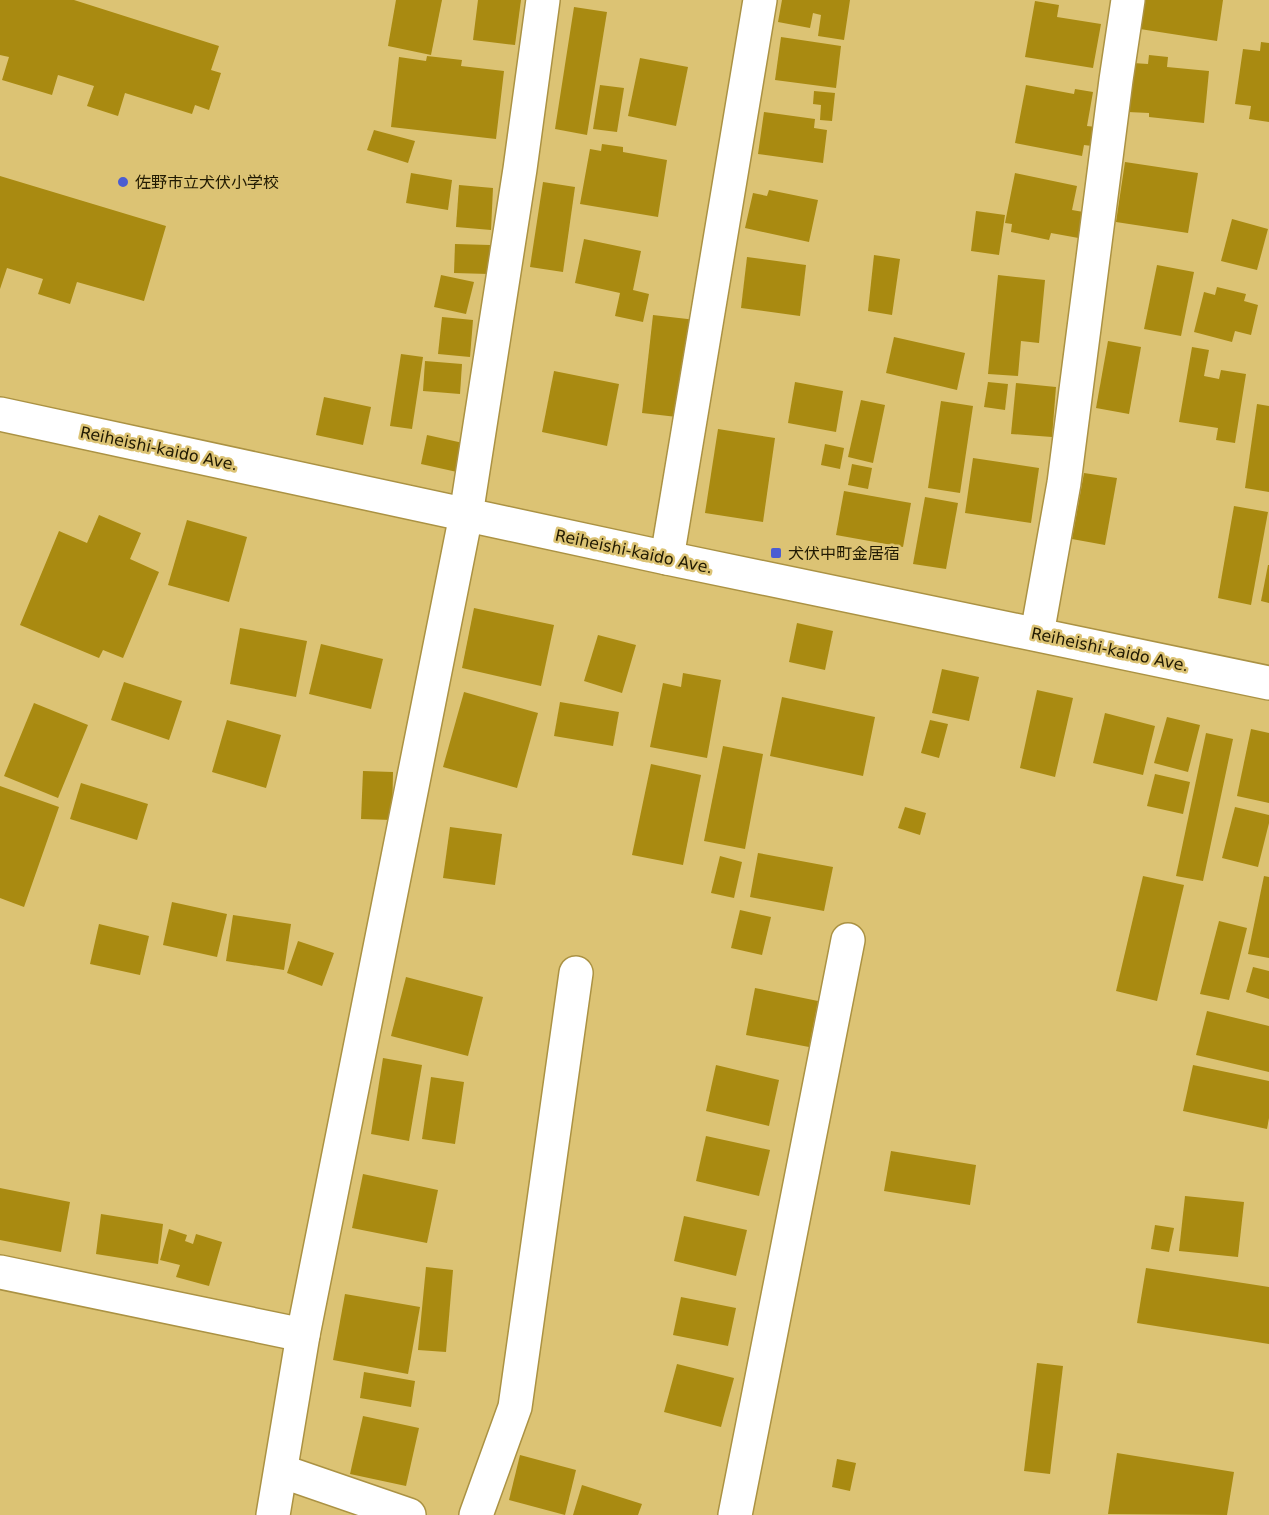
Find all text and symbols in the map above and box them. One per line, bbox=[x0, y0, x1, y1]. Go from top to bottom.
place label: 佐野市立犬伏小学校 bbox=[135, 173, 279, 192]
marker: 佐野市立犬伏小学校 bbox=[116, 175, 130, 189]
street label: Reiheishi-kaido Ave. bbox=[78, 423, 239, 474]
street label: Reiheishi-kaido Ave. bbox=[553, 526, 714, 577]
place label: 犬伏中町金居宿 bbox=[788, 544, 900, 563]
marker: 犬伏中町金居宿 bbox=[769, 546, 783, 560]
street label: Reiheishi-kaido Ave. bbox=[1029, 624, 1190, 675]

